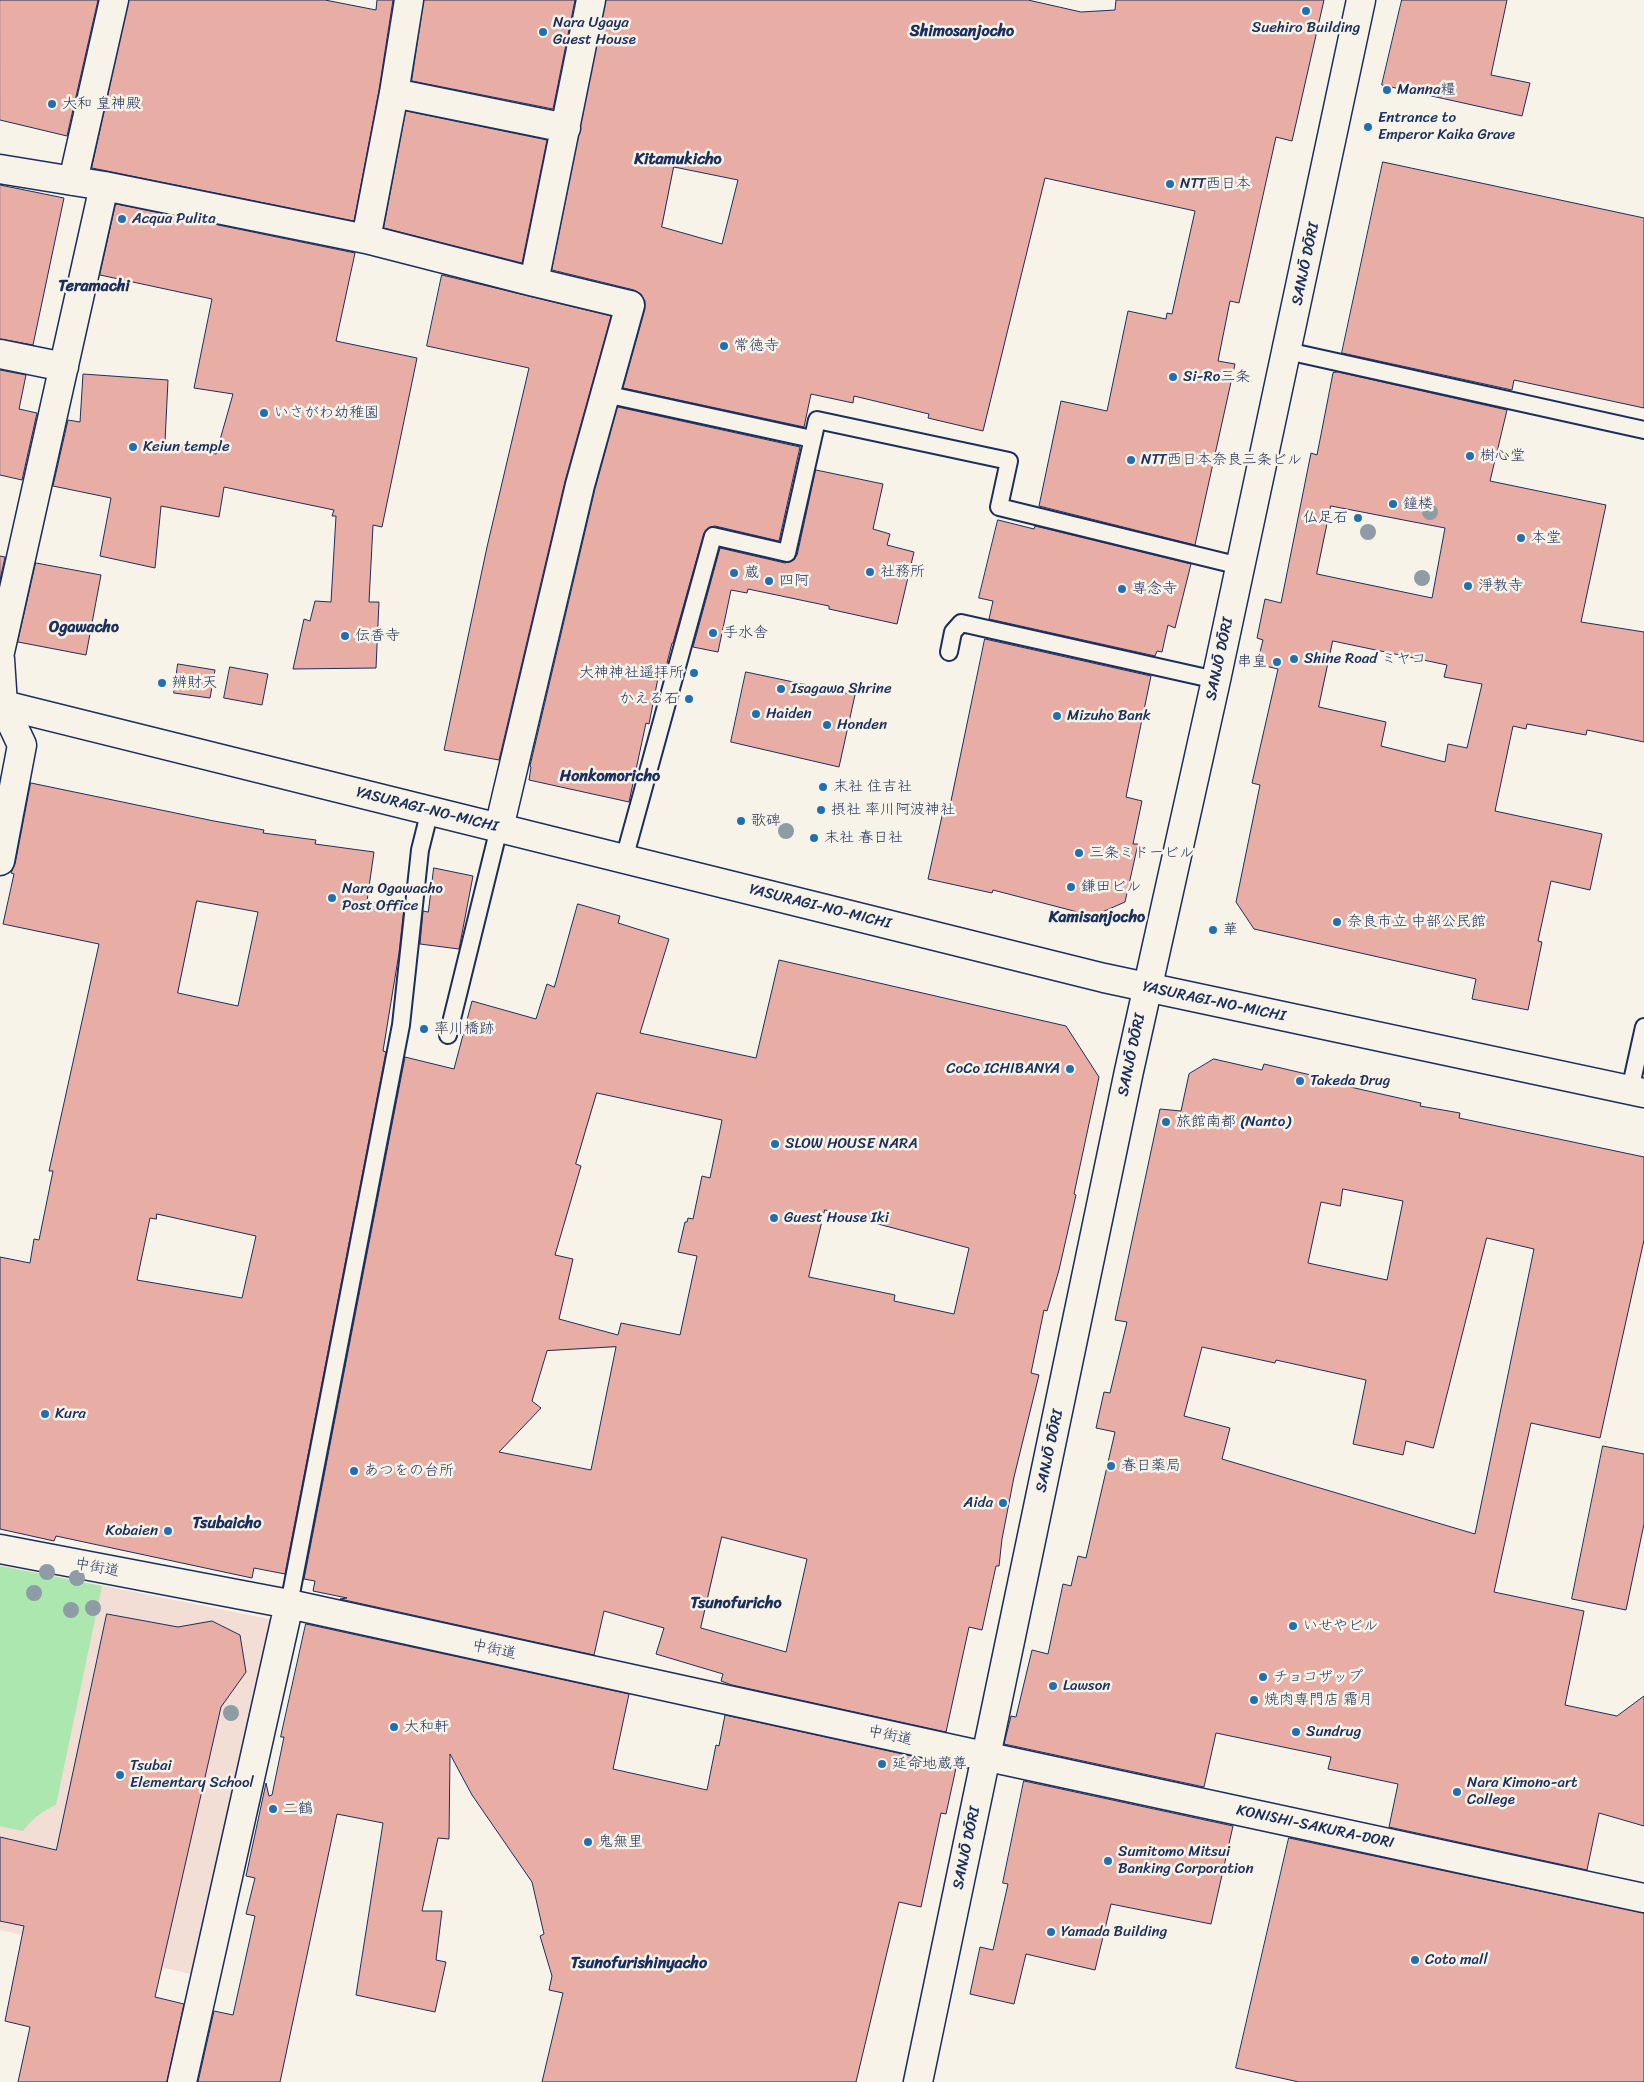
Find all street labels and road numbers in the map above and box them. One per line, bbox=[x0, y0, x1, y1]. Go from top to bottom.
street label: SANJŌ DŌRI bbox=[1288, 221, 1324, 307]
street label: SANJŌ DŌRI bbox=[1202, 616, 1238, 702]
street label: YASURAGI-NO-MICHI bbox=[354, 784, 500, 836]
street label: YASURAGI-NO-MICHI bbox=[747, 881, 893, 933]
street label: YASURAGI-NO-MICHI bbox=[1141, 978, 1287, 1026]
street label: SANJŌ DŌRI bbox=[1114, 1012, 1150, 1098]
street label: SANJŌ DŌRI bbox=[1032, 1408, 1068, 1494]
street label: 中街道 bbox=[73, 1555, 121, 1581]
street label: 中街道 bbox=[470, 1637, 518, 1663]
street label: 中街道 bbox=[866, 1723, 914, 1749]
street label: KONISHI-SAKURA-DORI bbox=[1235, 1802, 1395, 1852]
street label: SANJŌ DŌRI bbox=[949, 1805, 985, 1891]

